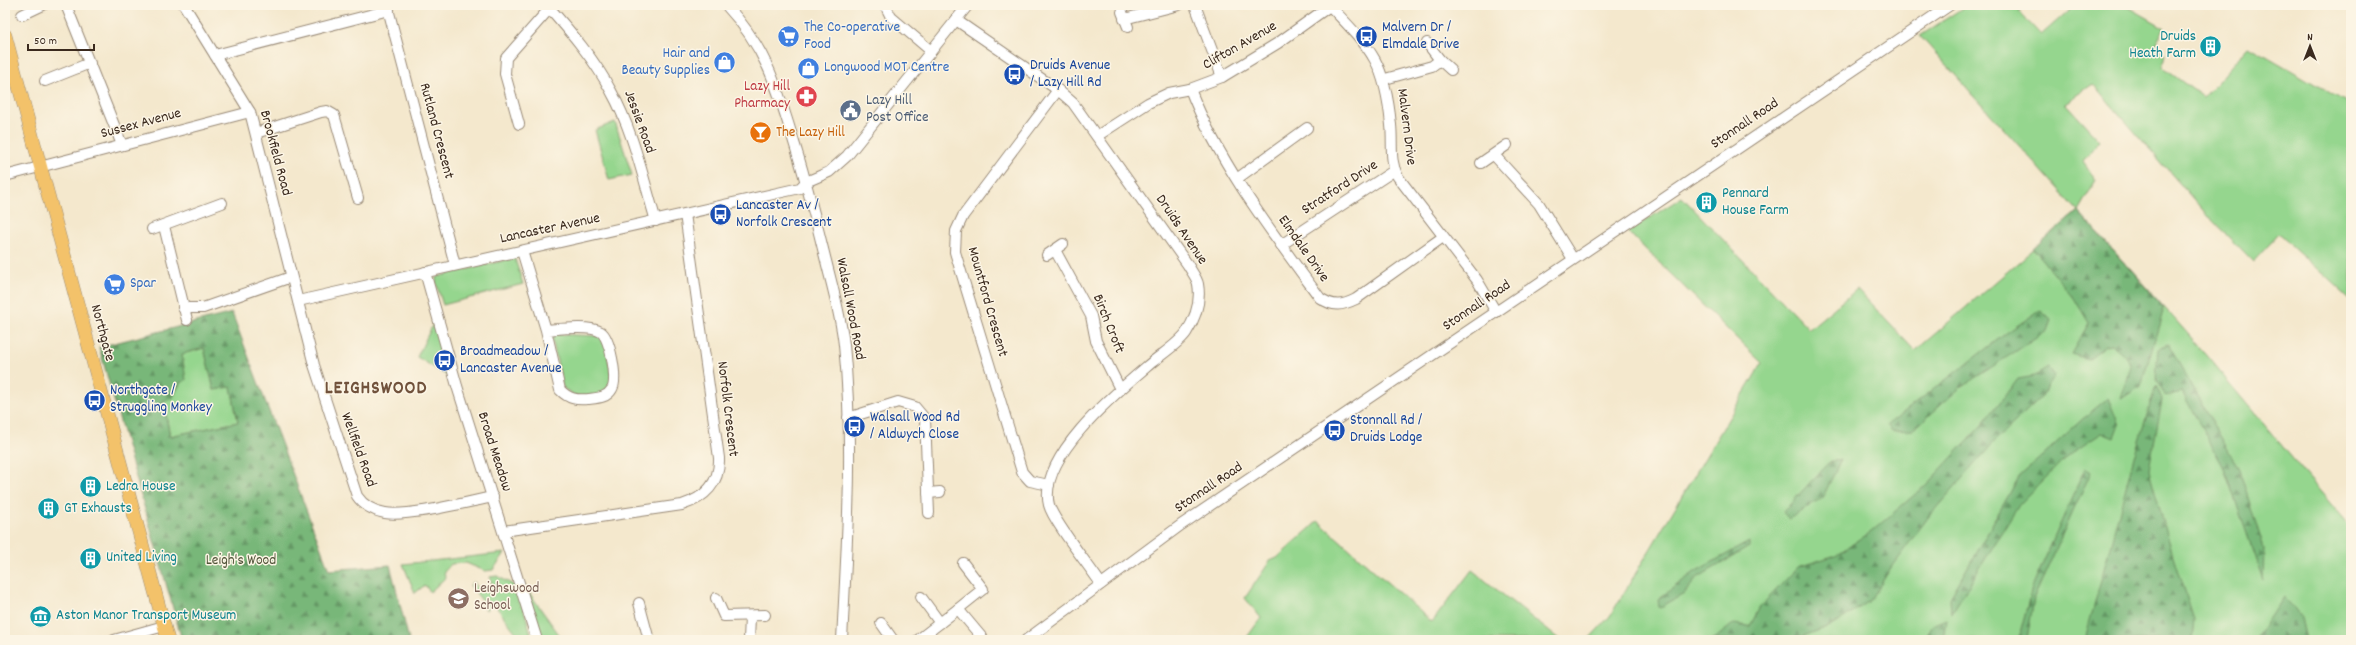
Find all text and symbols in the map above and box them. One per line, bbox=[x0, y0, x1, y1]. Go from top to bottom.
street label: Clifton Avenue bbox=[1199, 16, 1282, 76]
place label: The Co-operative Food bbox=[804, 17, 900, 56]
place label: Malvern Dr / Elmdale Drive bbox=[1382, 17, 1460, 56]
supermarket icon: The Co-operative Food bbox=[775, 24, 801, 50]
bus stop icon: Malvern Dr / Elmdale Drive bbox=[1354, 24, 1380, 50]
scale bar bbox=[28, 26, 94, 52]
place label: Druids Heath Farm bbox=[2129, 26, 2196, 65]
north arrow bbox=[2290, 26, 2330, 66]
text: N bbox=[2307, 30, 2313, 46]
text: 50 m bbox=[34, 33, 57, 50]
building icon: Druids Heath Farm bbox=[2198, 33, 2224, 59]
place label: Hair and Beauty Supplies bbox=[622, 43, 710, 82]
shop icon: Hair and Beauty Supplies bbox=[712, 50, 738, 76]
shop icon: Longwood MOT Centre bbox=[795, 55, 821, 81]
place label: Druids Avenue / Lazy Hill Rd bbox=[1030, 55, 1111, 94]
place label: Longwood MOT Centre bbox=[824, 57, 950, 79]
bus stop icon: Druids Avenue / Lazy Hill Rd bbox=[1001, 62, 1027, 88]
place label: Lazy Hill Pharmacy bbox=[734, 76, 791, 115]
street label: Rutland Crescent bbox=[413, 81, 459, 182]
pharmacy icon: Lazy Hill Pharmacy bbox=[793, 83, 819, 109]
street label: Jessie Road bbox=[617, 87, 661, 157]
street label: Malvern Drive bbox=[1390, 87, 1422, 167]
place label: Lazy Hill Post Office bbox=[866, 90, 929, 129]
street label: Stonnall Road bbox=[1706, 93, 1784, 155]
public building icon: Lazy Hill Post Office bbox=[837, 97, 863, 123]
street label: Sussex Avenue bbox=[98, 103, 184, 145]
street label: Brookfield Road bbox=[253, 108, 297, 198]
bar icon: The Lazy Hill bbox=[747, 120, 773, 146]
place label: The Lazy Hill bbox=[776, 122, 845, 144]
street label: Stratford Drive bbox=[1297, 155, 1383, 221]
place label: Pennard House Farm bbox=[1722, 183, 1789, 222]
building icon: Pennard House Farm bbox=[1694, 190, 1720, 216]
street label: Druids Avenue bbox=[1149, 191, 1213, 270]
place label: Lancaster Av / Norfolk Crescent bbox=[736, 195, 832, 234]
bus stop icon: Lancaster Av / Norfolk Crescent bbox=[708, 202, 734, 228]
street label: Lancaster Avenue bbox=[498, 208, 602, 250]
street label: Elmdale Drive bbox=[1272, 211, 1334, 287]
street label: Mountford Crescent bbox=[961, 244, 1013, 360]
street label: Walsall Wood Road bbox=[829, 256, 871, 362]
supermarket icon: Spar bbox=[101, 271, 127, 297]
place label: Spar bbox=[130, 273, 157, 295]
street label: Stonnall Road bbox=[1438, 275, 1516, 337]
street label: Birch Croft bbox=[1086, 291, 1130, 357]
street label: Northgate bbox=[84, 302, 120, 364]
place label: Broadmeadow / Lancaster Avenue bbox=[460, 341, 562, 380]
bus stop icon: Broadmeadow / Lancaster Avenue bbox=[431, 348, 457, 374]
street label: Norfolk Crescent bbox=[710, 360, 744, 458]
district label: LEIGHSWOOD bbox=[325, 376, 427, 403]
place label: Northgate / Struggling Monkey bbox=[110, 380, 213, 419]
bus stop icon: Northgate / Struggling Monkey bbox=[81, 387, 107, 413]
place label: Walsall Wood Rd / Aldwych Close bbox=[870, 407, 960, 446]
street label: Broad Meadow bbox=[471, 409, 517, 495]
street label: Wellfield Road bbox=[334, 410, 382, 490]
place label: Stonnall Rd / Druids Lodge bbox=[1350, 410, 1423, 449]
bus stop icon: Walsall Wood Rd / Aldwych Close bbox=[842, 414, 868, 440]
bus stop icon: Stonnall Rd / Druids Lodge bbox=[1322, 417, 1348, 443]
street label: Stonnall Road bbox=[1170, 457, 1248, 519]
building icon: Ledra House bbox=[78, 474, 104, 500]
place label: Ledra House bbox=[106, 476, 176, 498]
building icon: GT Exhausts bbox=[35, 496, 61, 522]
place label: GT Exhausts bbox=[64, 498, 132, 520]
building icon: United Living bbox=[78, 545, 104, 571]
place label: United Living bbox=[106, 547, 177, 569]
park label: Leigh's Wood bbox=[206, 550, 276, 572]
place label: Leighswood School bbox=[474, 578, 539, 617]
school or university icon: Leighswood School bbox=[446, 585, 472, 611]
museum icon: Aston Manor Transport Museum bbox=[28, 603, 54, 629]
place label: Aston Manor Transport Museum bbox=[56, 605, 236, 627]

